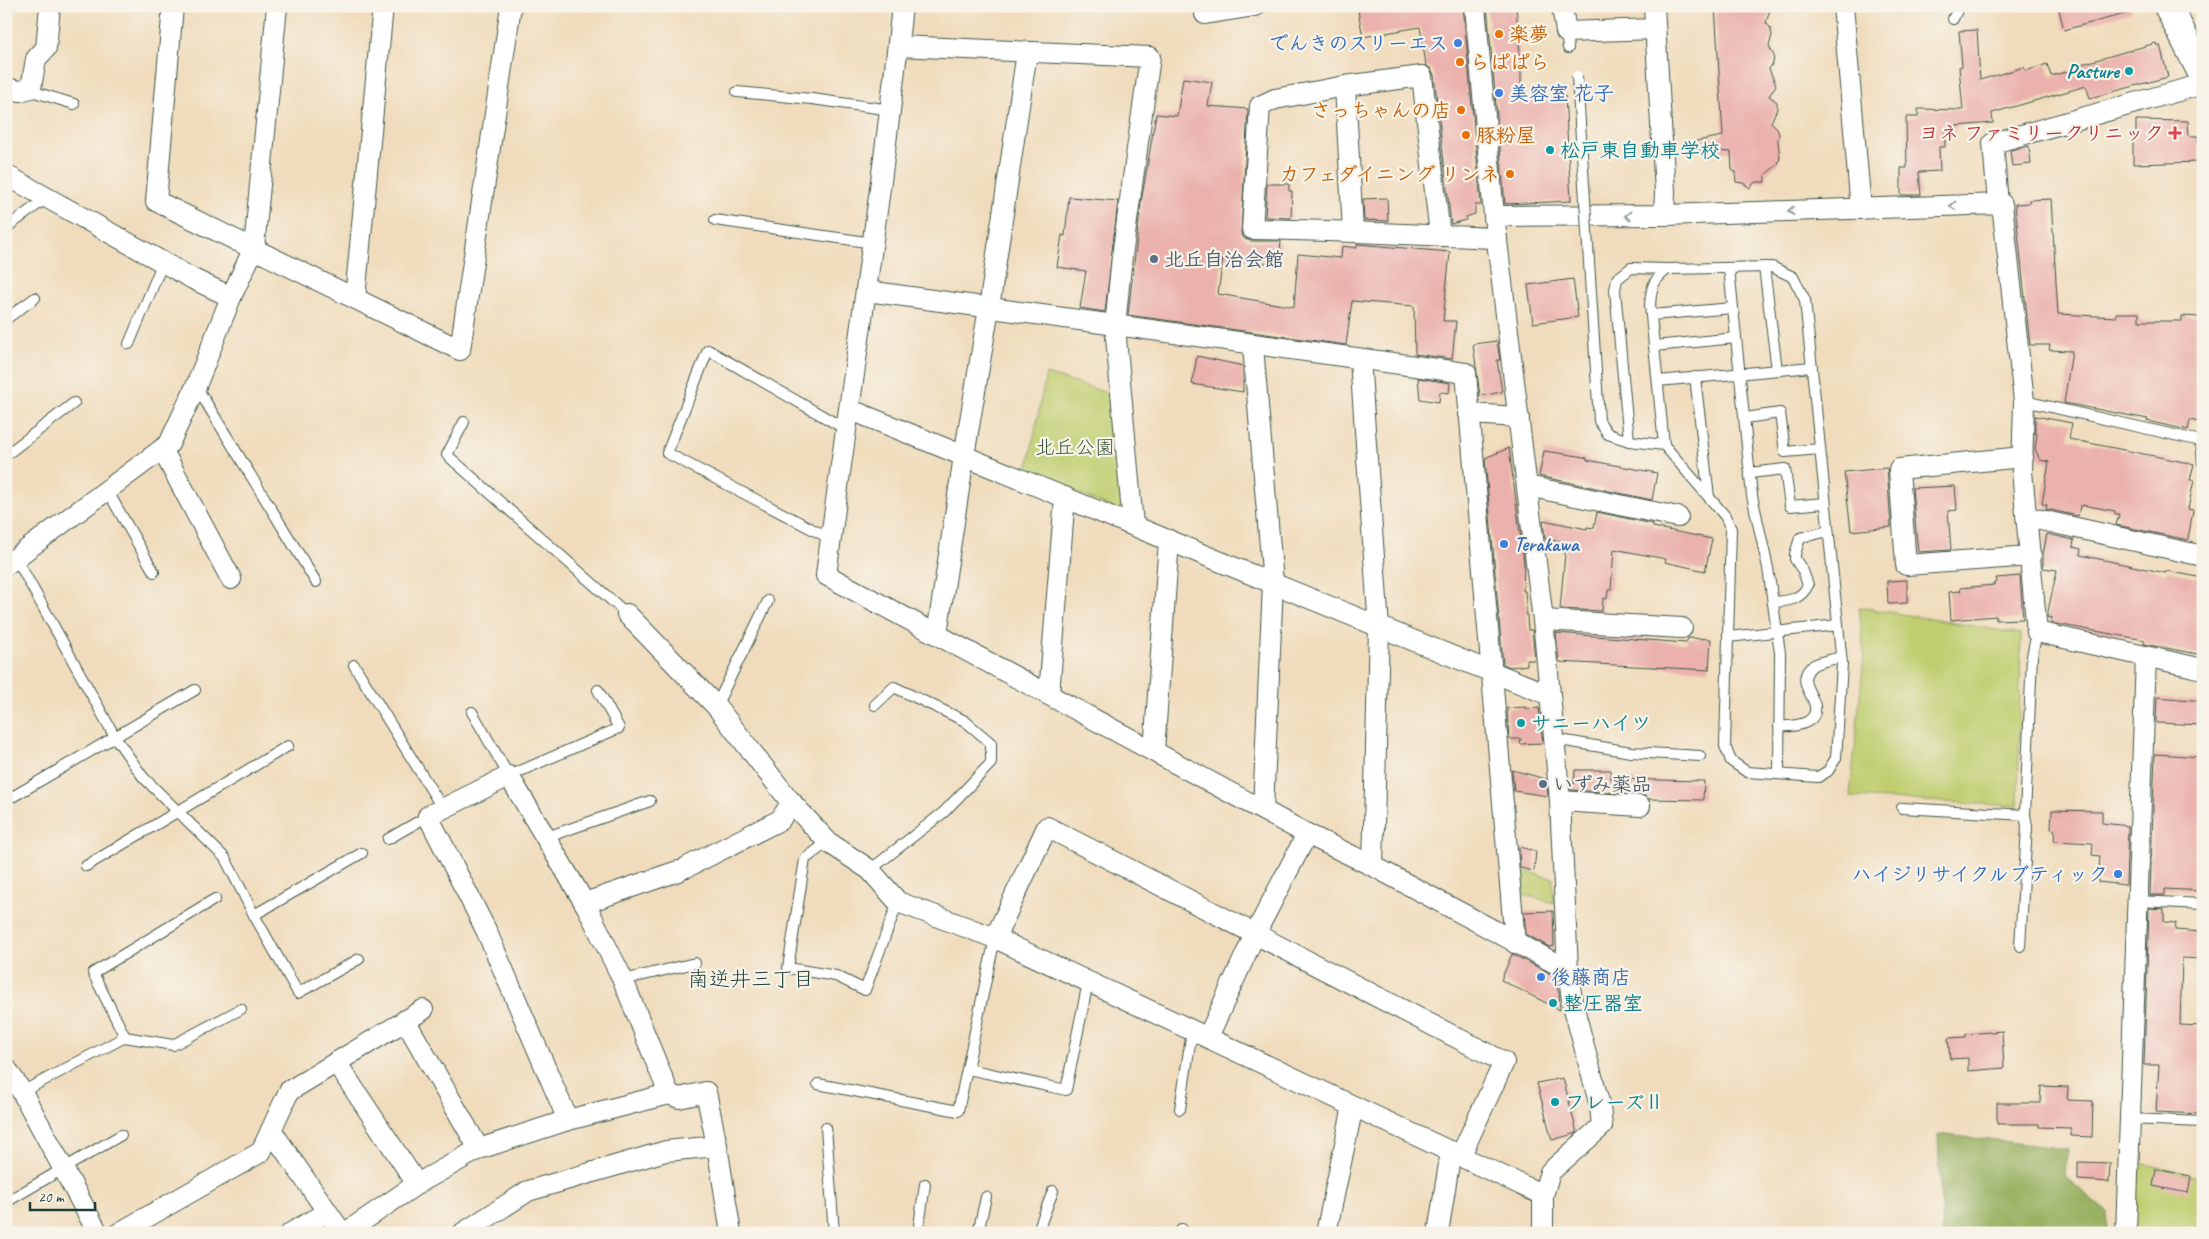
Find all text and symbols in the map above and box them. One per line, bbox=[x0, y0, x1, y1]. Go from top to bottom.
place label: 楽夢 bbox=[1509, 22, 1549, 47]
marker: 楽夢 bbox=[1493, 28, 1505, 40]
place label: でんきのスリーエス bbox=[1268, 31, 1448, 56]
marker: でんきのスリーエス bbox=[1452, 37, 1464, 49]
place label: らぱぱら bbox=[1470, 50, 1550, 75]
marker: らぱぱら bbox=[1454, 56, 1466, 68]
place label: Pasture bbox=[2067, 59, 2120, 84]
marker: Pasture bbox=[2123, 65, 2135, 77]
place label: 美容室 花子 bbox=[1509, 81, 1614, 106]
marker: 美容室 花子 bbox=[1493, 87, 1505, 99]
place label: さっちゃんの店 bbox=[1311, 98, 1451, 123]
marker: さっちゃんの店 bbox=[1455, 104, 1467, 116]
place label: ヨネ ファミリークリニック bbox=[1919, 121, 2164, 146]
place label: 豚粉屋 bbox=[1476, 123, 1536, 148]
marker: ヨネ ファミリークリニック bbox=[2168, 126, 2182, 140]
marker: 豚粉屋 bbox=[1460, 129, 1472, 141]
place label: 松戸東自動車学校 bbox=[1560, 138, 1720, 163]
marker: 松戸東自動車学校 bbox=[1544, 144, 1556, 156]
place label: カフェダイニング リンネ bbox=[1279, 162, 1500, 187]
marker: カフェダイニング リンネ bbox=[1504, 168, 1516, 180]
one-way arrow bbox=[1949, 201, 1957, 211]
one-way arrow bbox=[1787, 206, 1794, 216]
one-way arrow bbox=[1624, 211, 1632, 221]
place label: 北丘自治会館 bbox=[1164, 247, 1284, 272]
marker: 北丘自治会館 bbox=[1148, 253, 1160, 265]
park label: 北丘公園 bbox=[1035, 435, 1115, 460]
place label: Terakawa bbox=[1514, 532, 1581, 557]
marker: Terakawa bbox=[1498, 538, 1510, 550]
place label: サニーハイツ bbox=[1531, 711, 1651, 736]
marker: サニーハイツ bbox=[1515, 717, 1527, 729]
place label: いずみ薬品 bbox=[1553, 772, 1651, 797]
marker: いずみ薬品 bbox=[1537, 778, 1549, 790]
place label: ハイジリサイクルブティック bbox=[1852, 862, 2108, 887]
marker: ハイジリサイクルブティック bbox=[2112, 868, 2124, 880]
place label: 後藤商店 bbox=[1551, 965, 1631, 990]
district label: 南逆井三丁目 bbox=[688, 966, 814, 992]
marker: 後藤商店 bbox=[1535, 971, 1547, 983]
place label: 整圧器室 bbox=[1563, 991, 1643, 1016]
marker: 整圧器室 bbox=[1547, 997, 1559, 1009]
place label: フレーズⅡ bbox=[1565, 1090, 1664, 1115]
marker: フレーズⅡ bbox=[1549, 1096, 1561, 1108]
scale bar bbox=[30, 1179, 95, 1211]
text: 20 m bbox=[38, 1188, 65, 1207]

